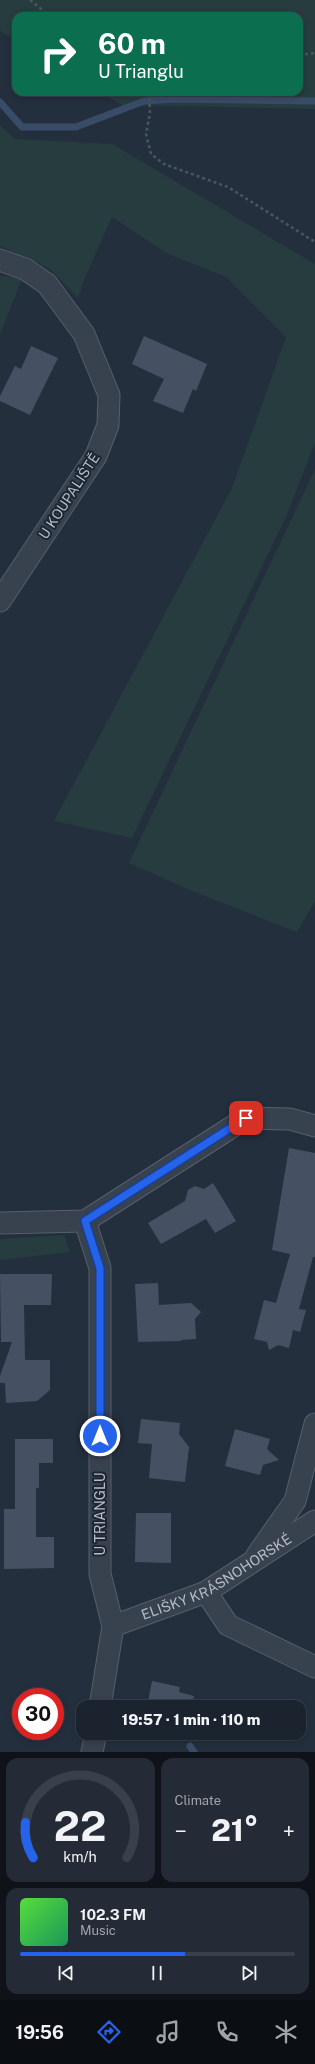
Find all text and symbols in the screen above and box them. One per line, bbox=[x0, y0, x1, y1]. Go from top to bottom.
text: 60 m bbox=[98, 27, 166, 60]
icon: right bbox=[32, 28, 84, 80]
text: U Trianglu bbox=[98, 61, 184, 82]
street label: U KOUPALIŠTĚ bbox=[35, 450, 103, 542]
pin bbox=[229, 1101, 263, 1135]
icon: arrive bbox=[235, 1107, 257, 1129]
position arrow bbox=[79, 1415, 121, 1457]
street label: U TRIANGLU bbox=[92, 1472, 108, 1556]
street label: ELIŠKY KRÁSNOHORSKÉ bbox=[139, 1530, 294, 1623]
speed limit sign: 30 bbox=[12, 1688, 64, 1740]
text: 19:57 · 1 min · 110 m bbox=[122, 1711, 260, 1728]
text: Climate bbox=[175, 1793, 221, 1808]
text: 22 bbox=[54, 1801, 107, 1850]
text: 21° bbox=[211, 1812, 258, 1848]
text: − bbox=[175, 1818, 187, 1844]
text: + bbox=[283, 1818, 295, 1844]
text: km/h bbox=[63, 1848, 97, 1865]
text: 102.3 FM bbox=[80, 1906, 146, 1923]
text: Music bbox=[80, 1923, 116, 1938]
icon: previous bbox=[55, 1962, 77, 1984]
icon: pause bbox=[146, 1962, 168, 1984]
icon: next bbox=[238, 1962, 260, 1984]
icon: directions bbox=[95, 2018, 123, 2046]
icon: music bbox=[154, 2018, 182, 2046]
icon: phone bbox=[213, 2018, 241, 2046]
icon: climate bbox=[272, 2018, 300, 2046]
text: 19:56 bbox=[15, 2022, 64, 2043]

